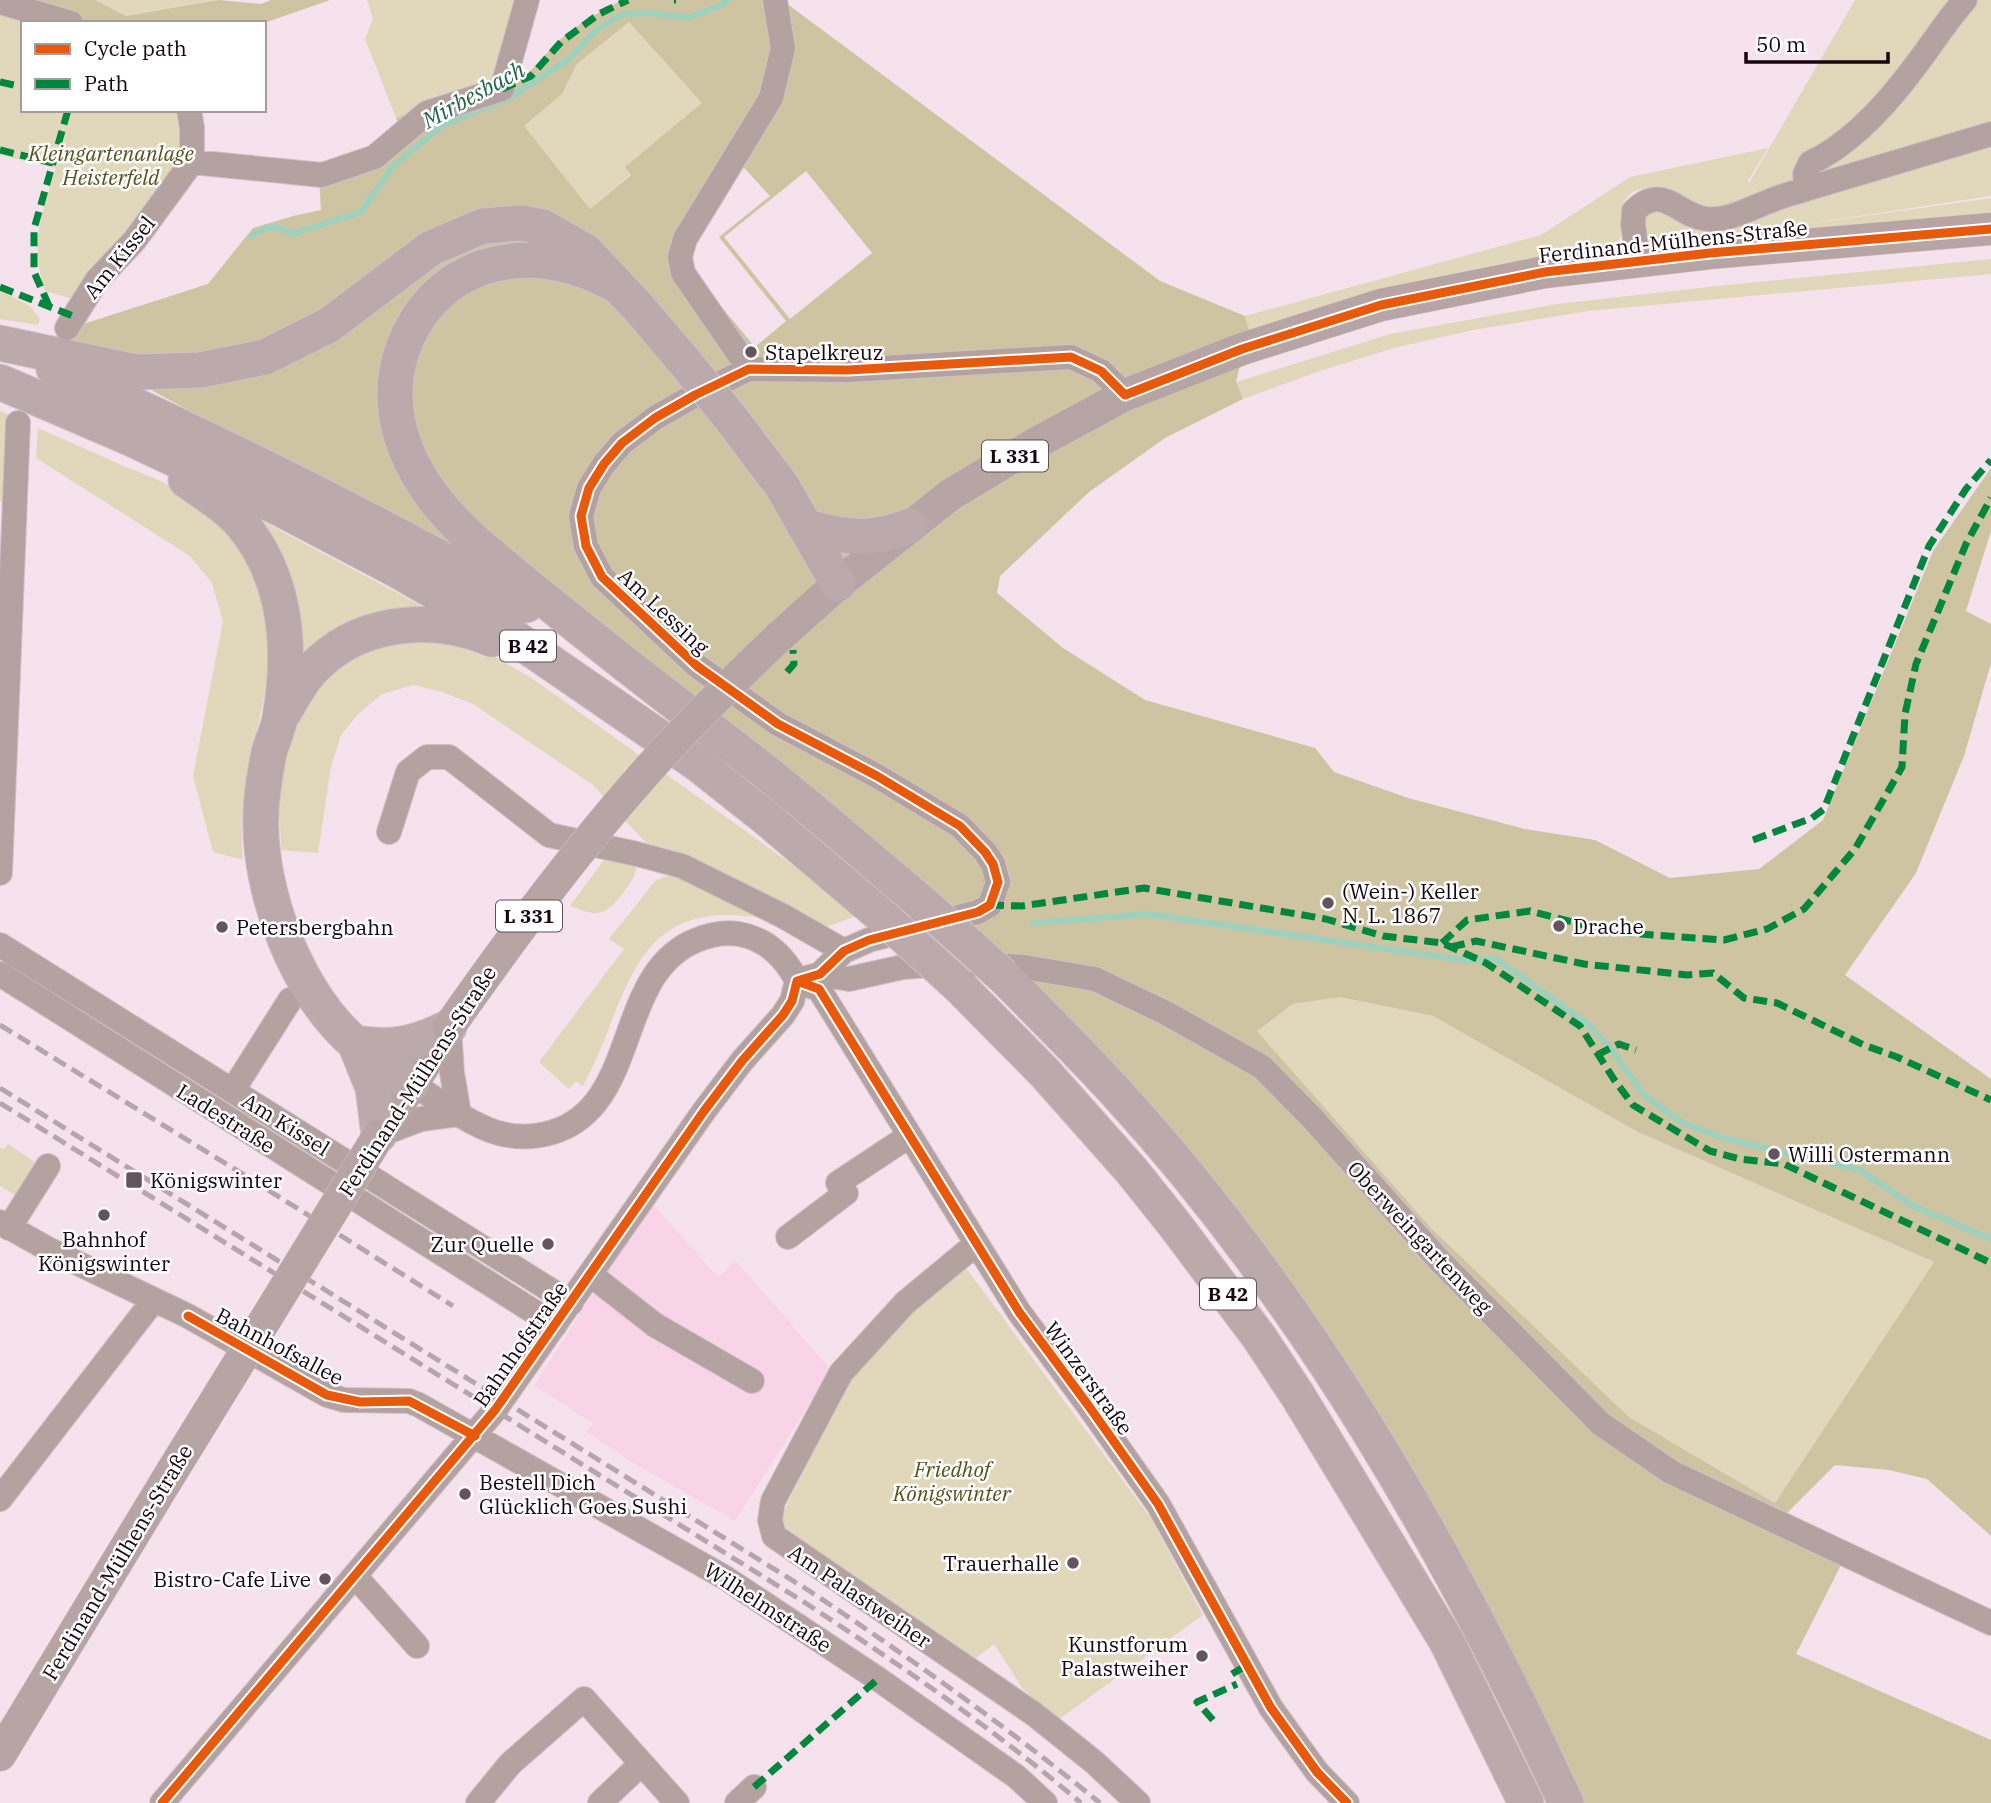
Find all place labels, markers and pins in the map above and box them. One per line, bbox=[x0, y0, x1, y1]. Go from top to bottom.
place label: Stapelkreuz bbox=[765, 338, 883, 366]
marker: Stapelkreuz bbox=[743, 344, 759, 360]
place label: (Wein-) Keller N. L. 1867 bbox=[1342, 877, 1479, 929]
marker: (Wein-) Keller N. L. 1867 bbox=[1320, 895, 1336, 911]
place label: Drache bbox=[1573, 912, 1644, 940]
place label: Petersbergbahn bbox=[236, 913, 394, 941]
marker: Drache bbox=[1551, 918, 1567, 934]
marker: Petersbergbahn bbox=[214, 919, 230, 935]
place label: Willi Ostermann bbox=[1788, 1140, 1950, 1168]
marker: Willi Ostermann bbox=[1766, 1146, 1782, 1162]
place label: Königswinter bbox=[150, 1166, 283, 1194]
marker: Königswinter bbox=[124, 1170, 144, 1190]
marker: Bahnhof Königswinter bbox=[96, 1207, 112, 1223]
place label: Bahnhof Königswinter bbox=[38, 1225, 171, 1277]
place label: Zur Quelle bbox=[430, 1230, 534, 1258]
marker: Zur Quelle bbox=[540, 1236, 556, 1252]
place label: Bestell Dich Glücklich Goes Sushi bbox=[479, 1468, 687, 1520]
marker: Bestell Dich Glücklich Goes Sushi bbox=[457, 1486, 473, 1502]
place label: Trauerhalle bbox=[943, 1549, 1059, 1577]
marker: Trauerhalle bbox=[1065, 1555, 1081, 1571]
place label: Bistro-Cafe Live bbox=[153, 1565, 311, 1593]
marker: Bistro-Cafe Live bbox=[317, 1571, 333, 1587]
place label: Kunstforum Palastweiher bbox=[1061, 1630, 1189, 1682]
marker: Kunstforum Palastweiher bbox=[1194, 1648, 1210, 1664]

